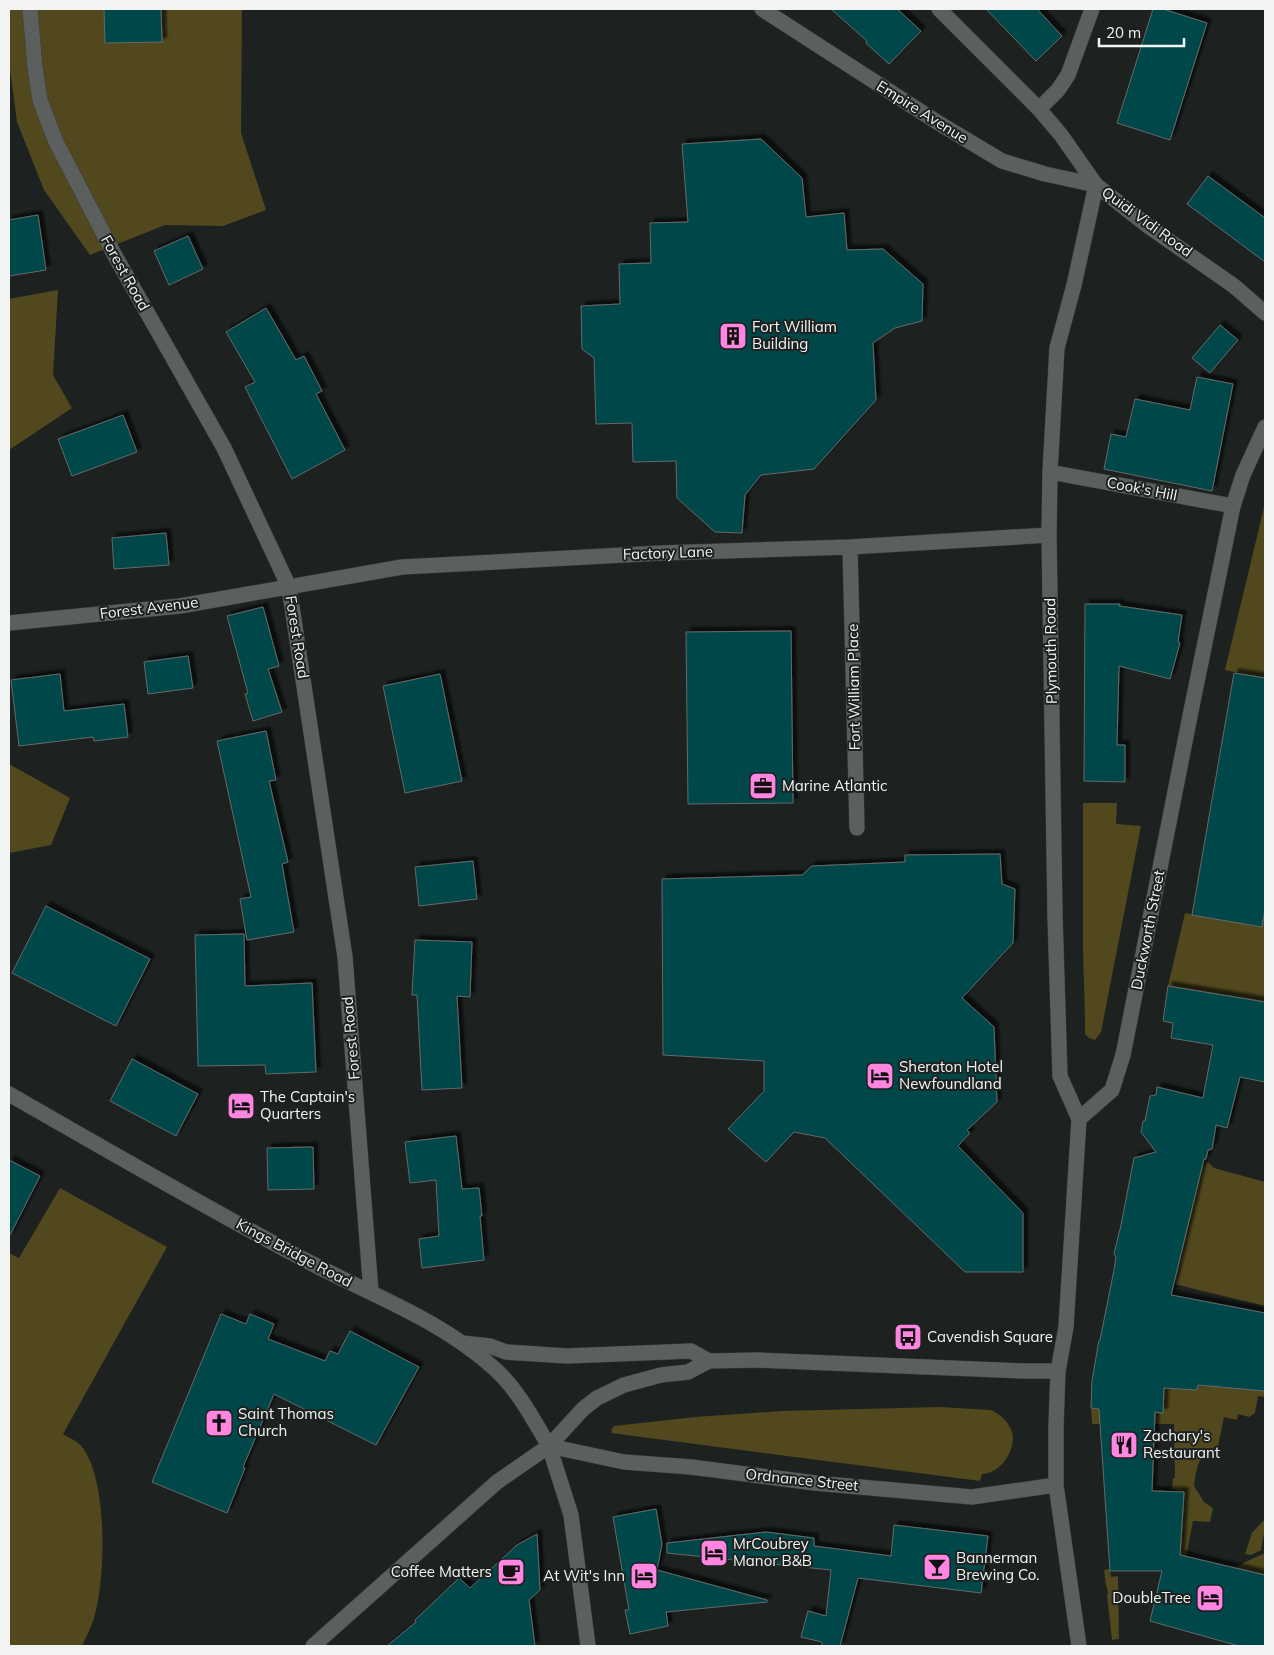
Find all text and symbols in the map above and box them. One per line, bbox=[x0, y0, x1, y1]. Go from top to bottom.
scale bar bbox=[1099, 15, 1184, 47]
text: 20 m bbox=[1106, 23, 1141, 42]
street label: Empire Avenue bbox=[873, 76, 971, 147]
street label: Quidi Vidi Road bbox=[1098, 182, 1196, 261]
street label: Forest Road bbox=[97, 232, 154, 314]
place label: Fort William Building bbox=[752, 317, 837, 353]
building icon: Fort William Building bbox=[718, 321, 748, 351]
street label: Cook's Hill bbox=[1105, 472, 1179, 505]
street label: Factory Lane bbox=[623, 541, 713, 564]
street label: Forest Avenue bbox=[99, 592, 199, 623]
street label: Forest Road bbox=[282, 594, 313, 680]
street label: Plymouth Road bbox=[1040, 598, 1061, 704]
street label: Fort William Place bbox=[843, 624, 864, 750]
office icon: Marine Atlantic bbox=[748, 771, 778, 801]
place label: Marine Atlantic bbox=[782, 776, 887, 795]
street label: Duckworth Street bbox=[1127, 868, 1168, 991]
street label: Forest Road bbox=[337, 996, 364, 1080]
place label: Sheraton Hotel Newfoundland bbox=[899, 1057, 1003, 1093]
hotel icon: Sheraton Hotel Newfoundland bbox=[865, 1061, 895, 1091]
place label: The Captain's Quarters bbox=[260, 1087, 355, 1123]
hotel icon: The Captain's Quarters bbox=[226, 1091, 256, 1121]
street label: Kings Bridge Road bbox=[233, 1214, 355, 1291]
bus stop icon: Cavendish Square bbox=[893, 1322, 923, 1352]
place label: Cavendish Square bbox=[927, 1327, 1053, 1346]
place label: Saint Thomas Church bbox=[238, 1404, 334, 1440]
church icon: Saint Thomas Church bbox=[204, 1408, 234, 1438]
place label: Zachary's Restaurant bbox=[1143, 1426, 1220, 1462]
restaurant icon: Zachary's Restaurant bbox=[1109, 1430, 1139, 1460]
street label: Ordnance Street bbox=[745, 1464, 859, 1495]
place label: MrCoubrey Manor B&B bbox=[733, 1534, 812, 1570]
hotel icon: MrCoubrey Manor B&B bbox=[699, 1538, 729, 1568]
place label: Bannerman Brewing Co. bbox=[956, 1548, 1039, 1584]
bar icon: Bannerman Brewing Co. bbox=[922, 1552, 952, 1582]
cafe icon: Coffee Matters bbox=[496, 1557, 526, 1587]
hotel icon: At Wit's Inn bbox=[629, 1561, 659, 1591]
place label: Coffee Matters bbox=[391, 1562, 492, 1581]
place label: At Wit's Inn bbox=[543, 1566, 625, 1585]
hotel icon: DoubleTree bbox=[1195, 1583, 1225, 1613]
place label: DoubleTree bbox=[1112, 1588, 1191, 1607]

